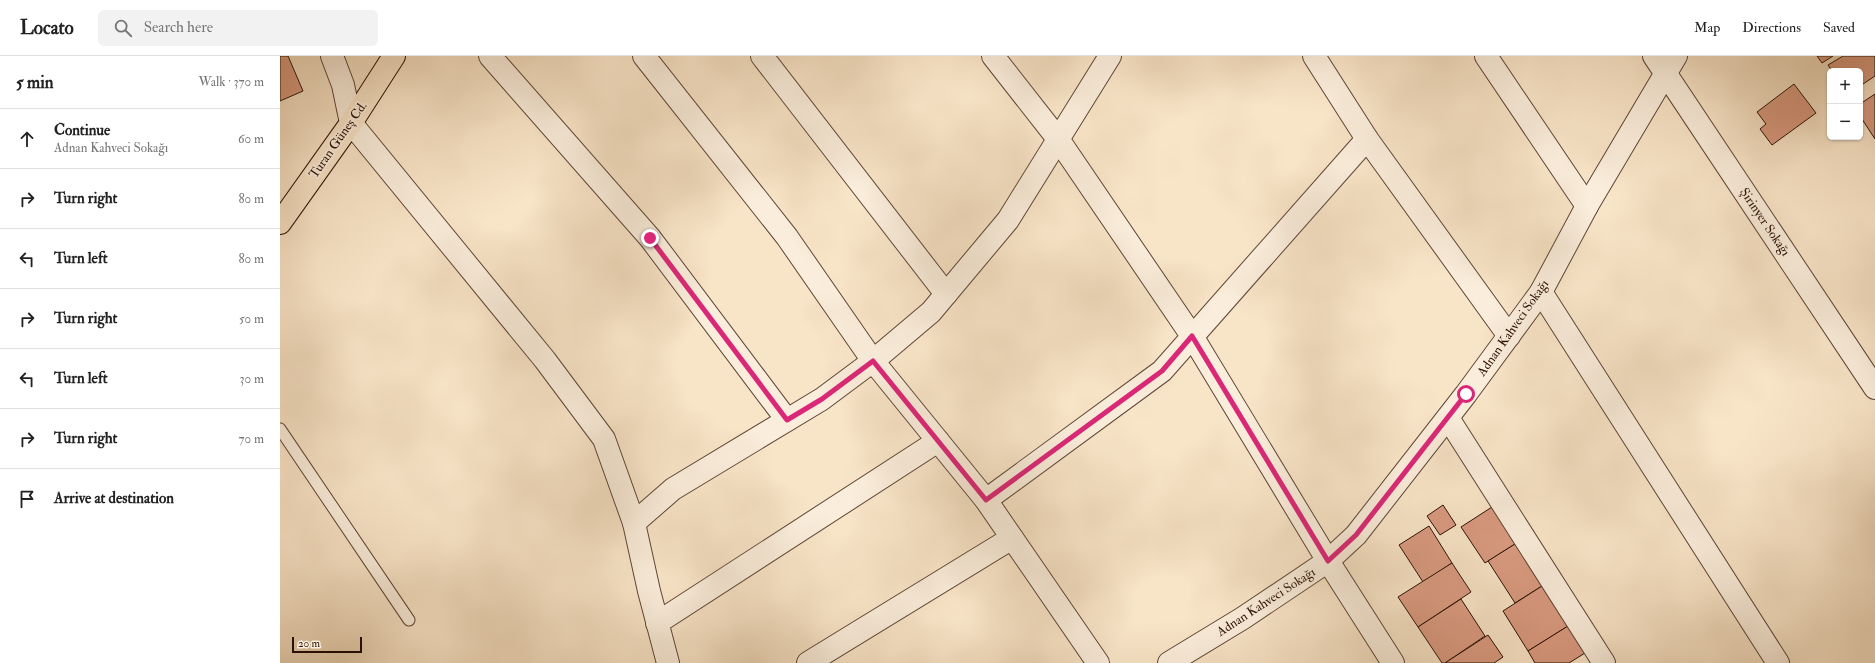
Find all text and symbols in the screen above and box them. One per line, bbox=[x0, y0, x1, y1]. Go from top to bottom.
search box bbox=[98, 10, 378, 46]
text: Locato bbox=[20, 16, 74, 40]
icon: search bbox=[112, 17, 134, 39]
text: Search here bbox=[144, 18, 213, 37]
text: Map bbox=[1694, 19, 1720, 36]
text: Directions bbox=[1742, 19, 1801, 36]
text: Saved bbox=[1823, 19, 1855, 36]
map controls bbox=[1827, 68, 1863, 140]
button: + bbox=[1827, 68, 1863, 104]
text: 5 min bbox=[16, 72, 54, 93]
text: Walk · 370 m bbox=[199, 74, 264, 90]
street label: Turan Güneş Cd. bbox=[306, 99, 370, 181]
button: − bbox=[1827, 104, 1863, 140]
text: Continue bbox=[54, 121, 110, 140]
icon: ahead bbox=[16, 128, 38, 150]
text: 60 m bbox=[238, 131, 264, 147]
text: Adnan Kahveci Sokağı bbox=[54, 140, 168, 156]
street label: Şirinyer Sokağı bbox=[1735, 185, 1794, 260]
icon: right bbox=[16, 188, 38, 210]
text: Turn right bbox=[54, 189, 117, 208]
text: 80 m bbox=[238, 191, 264, 207]
route end bbox=[641, 229, 659, 247]
icon: left bbox=[16, 248, 38, 270]
text: Turn left bbox=[54, 249, 108, 268]
text: 80 m bbox=[238, 251, 264, 267]
street label: Adnan Kahveci Sokağı bbox=[1473, 276, 1553, 380]
icon: right bbox=[16, 308, 38, 330]
text: Turn right bbox=[54, 309, 117, 328]
text: 50 m bbox=[239, 311, 264, 327]
icon: left bbox=[16, 368, 38, 390]
text: Turn left bbox=[54, 369, 108, 388]
text: 30 m bbox=[240, 371, 264, 387]
route start bbox=[1457, 385, 1475, 403]
icon: right bbox=[16, 428, 38, 450]
text: Turn right bbox=[54, 429, 117, 448]
text: 70 m bbox=[239, 431, 264, 447]
icon: arrive bbox=[16, 488, 38, 510]
text: Arrive at destination bbox=[54, 489, 174, 508]
street label: Adnan Kahveci Sokağı bbox=[1213, 564, 1319, 640]
scale bar bbox=[292, 635, 362, 654]
text: 20 m bbox=[298, 637, 320, 650]

